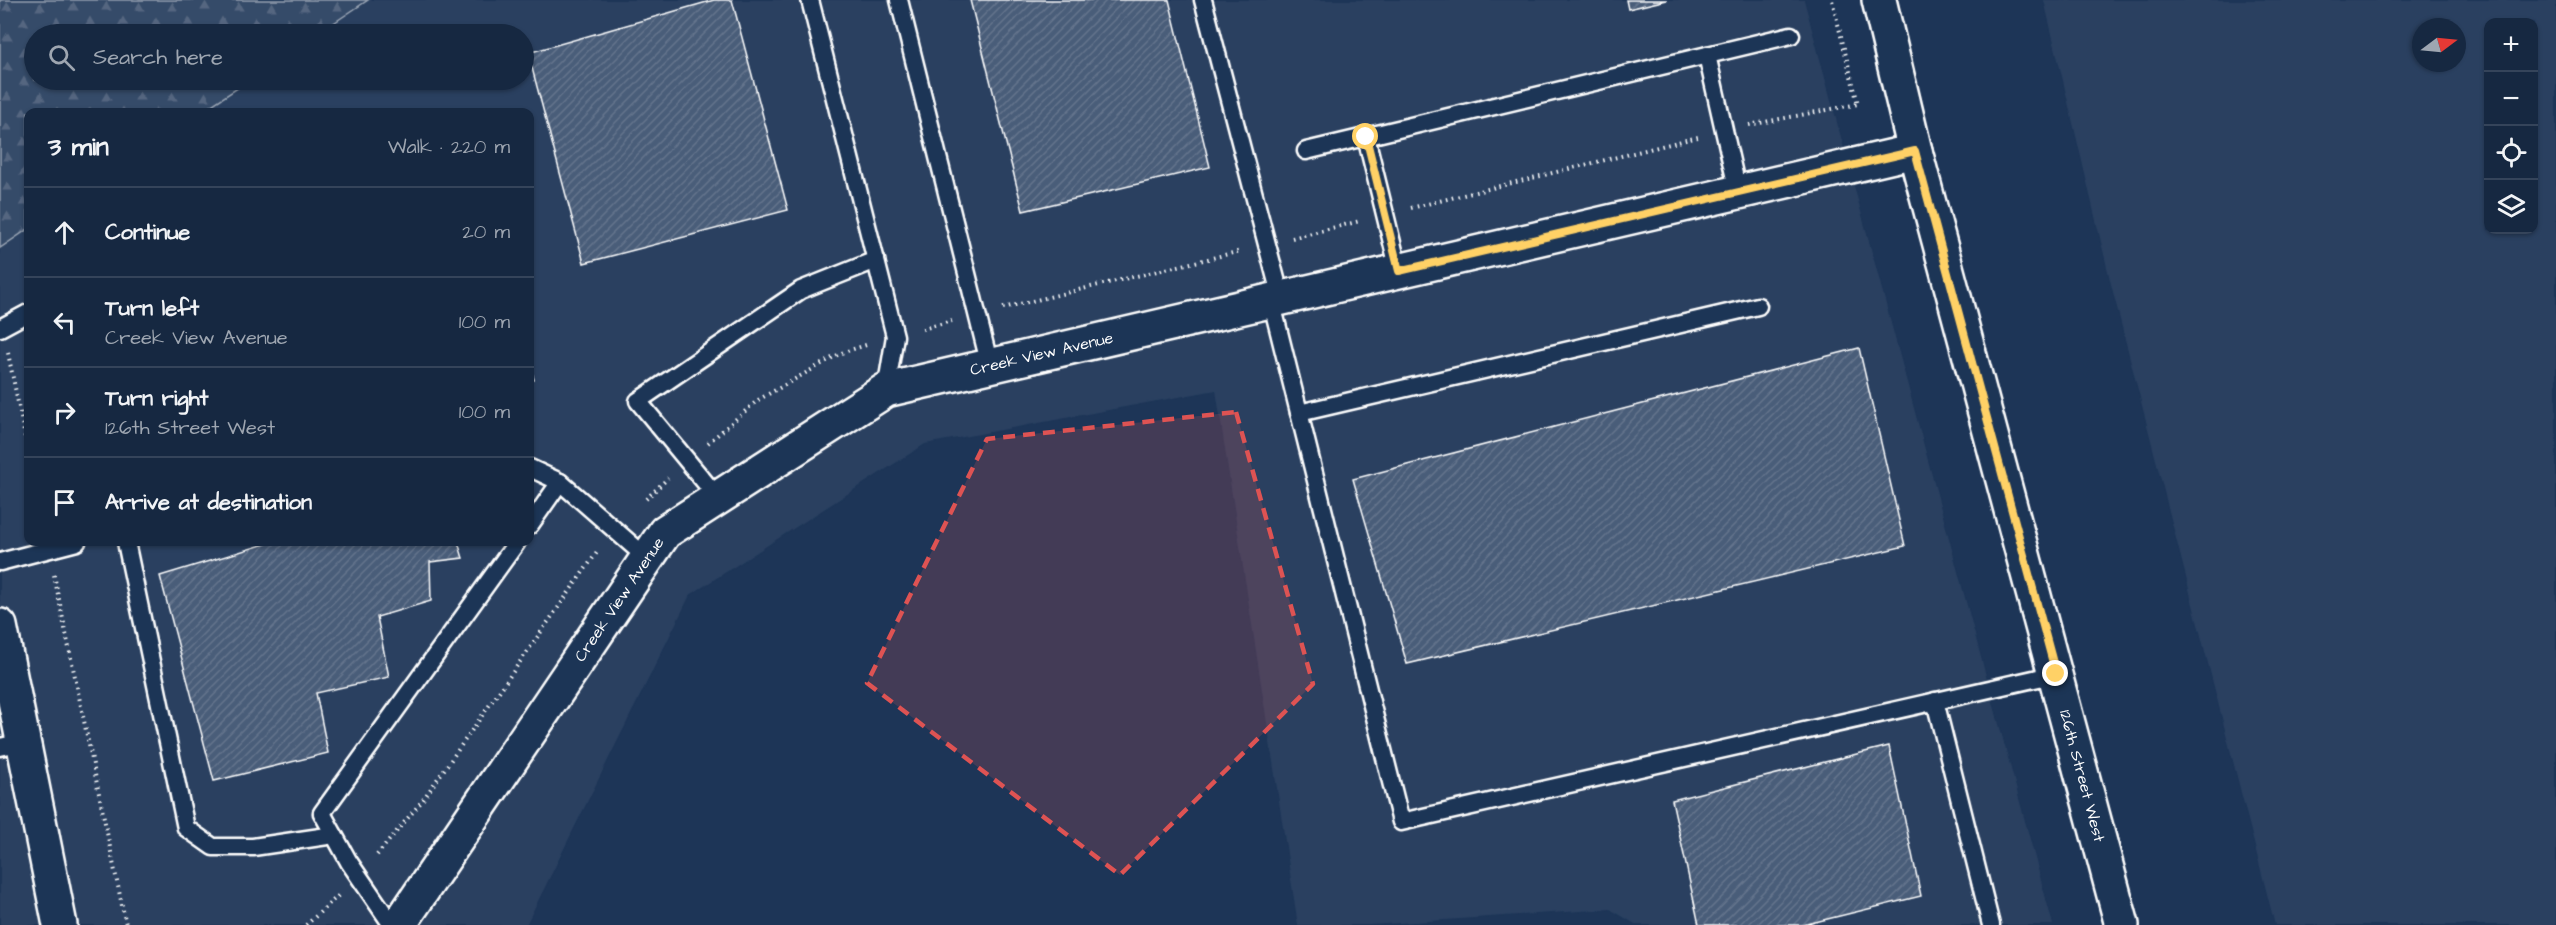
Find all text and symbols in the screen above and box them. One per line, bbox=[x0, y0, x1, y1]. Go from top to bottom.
north arrow bbox=[2412, 18, 2466, 72]
map controls bbox=[2484, 18, 2538, 234]
button: + bbox=[2484, 18, 2538, 72]
search box bbox=[24, 24, 534, 90]
icon: search bbox=[45, 41, 78, 74]
text: Search here bbox=[93, 42, 223, 73]
button: − bbox=[2484, 72, 2538, 126]
route start bbox=[1352, 123, 1378, 149]
button: locate bbox=[2484, 126, 2538, 180]
text: 3 min bbox=[48, 129, 109, 165]
text: Walk · 220 m bbox=[388, 133, 510, 161]
button: layers bbox=[2484, 180, 2538, 234]
icon: ahead bbox=[48, 216, 81, 249]
text: Continue bbox=[105, 217, 190, 248]
text: 20 m bbox=[462, 218, 510, 246]
text: Turn left bbox=[105, 293, 199, 324]
icon: left bbox=[48, 306, 81, 339]
text: 100 m bbox=[459, 308, 510, 336]
text: Creek View Avenue bbox=[105, 324, 288, 352]
street label: Creek View Avenue bbox=[968, 327, 1116, 381]
text: Turn right bbox=[105, 383, 208, 414]
icon: right bbox=[48, 396, 81, 429]
text: 100 m bbox=[459, 398, 510, 426]
text: 126th Street West bbox=[105, 414, 275, 442]
icon: arrive bbox=[48, 486, 81, 519]
text: Arrive at destination bbox=[105, 487, 312, 518]
street label: Creek View Avenue bbox=[569, 533, 670, 666]
route end bbox=[2042, 660, 2068, 686]
street label: 126th Street West bbox=[2054, 707, 2110, 845]

